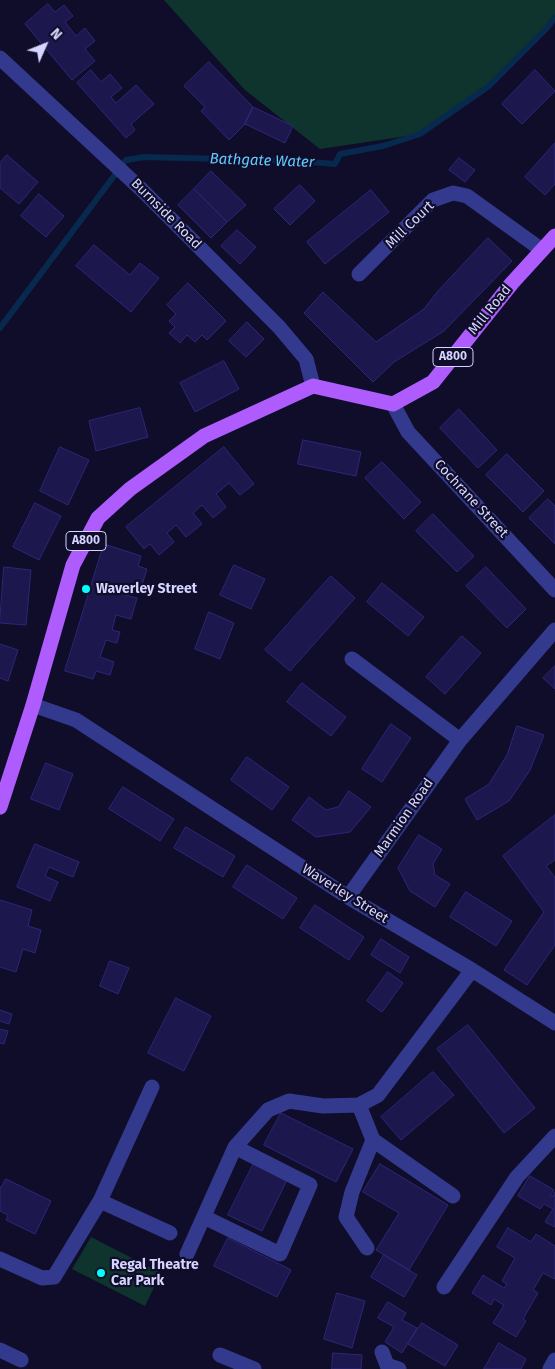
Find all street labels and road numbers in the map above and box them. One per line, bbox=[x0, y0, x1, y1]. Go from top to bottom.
street label: Burnside Road bbox=[127, 175, 205, 253]
street label: Mill Court bbox=[382, 198, 438, 252]
street label: Mill Road bbox=[465, 282, 515, 338]
road number: A800 bbox=[433, 348, 473, 367]
street label: Cochrane Street bbox=[431, 456, 511, 542]
road number: A800 bbox=[66, 532, 106, 550]
street label: Marmion Road bbox=[371, 775, 437, 861]
street label: Waverley Street bbox=[299, 861, 391, 927]

